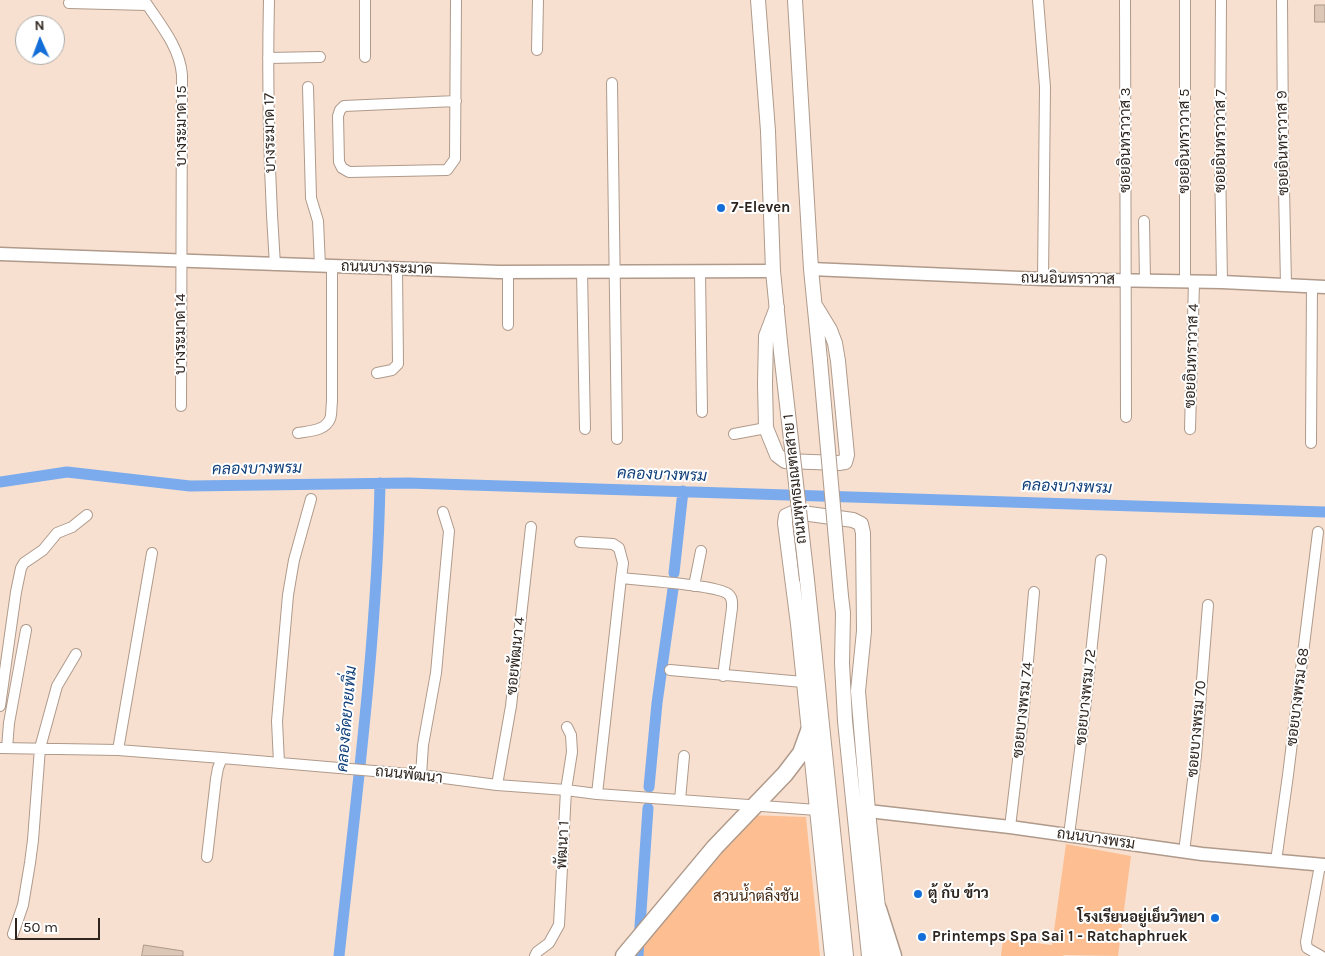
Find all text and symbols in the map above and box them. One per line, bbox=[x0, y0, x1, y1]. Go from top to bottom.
north arrow bbox=[15, 15, 65, 65]
text: N bbox=[34, 17, 45, 34]
street label: บางระมาด 15 bbox=[173, 85, 191, 167]
street label: ซอยอินทราวาส 3 bbox=[1117, 87, 1135, 193]
street label: ซอยอินทราวาส 5 bbox=[1176, 88, 1194, 194]
street label: ซอยอินทราวาส 7 bbox=[1212, 89, 1230, 193]
street label: ซอยอินทราวาส 9 bbox=[1273, 90, 1293, 196]
street label: บางระมาด 17 bbox=[260, 93, 280, 173]
place label: 7-Eleven bbox=[731, 199, 790, 217]
marker: 7-Eleven bbox=[715, 202, 727, 214]
street label: ถนนบางระมาด bbox=[341, 257, 433, 279]
street label: ถนนอินทราวาส bbox=[1021, 269, 1115, 289]
street label: บางระมาด 14 bbox=[172, 293, 190, 375]
street label: ซอยอินทราวาส 4 bbox=[1181, 303, 1203, 409]
street label: ถนนพุทธมณฑลสาย 1 bbox=[779, 413, 811, 545]
water label: คลองบางพรม bbox=[212, 459, 302, 479]
water label: คลองบางพรม bbox=[617, 464, 707, 486]
water label: คลองบางพรม bbox=[1022, 476, 1112, 498]
street label: ซอยพัฒนา 4 bbox=[503, 616, 529, 696]
street label: ซอยบางพรม 68 bbox=[1283, 647, 1313, 747]
street label: ซอยบางพรม 72 bbox=[1072, 648, 1100, 746]
street label: ซอยบางพรม 74 bbox=[1009, 661, 1037, 759]
water label: คลองลัดยายเพิ่ม bbox=[333, 665, 361, 773]
street label: ซอยบางพรม 70 bbox=[1184, 680, 1210, 778]
street label: ถนนพัฒนา bbox=[374, 762, 444, 788]
street label: พัฒนา 1 bbox=[553, 820, 573, 870]
street label: ถนนบางพรม bbox=[1056, 825, 1136, 853]
place label: ตู้ กับ ข้าว bbox=[928, 885, 989, 903]
park label: สวนน้ำตลิ่งชัน bbox=[713, 888, 799, 906]
marker: ตู้ กับ ข้าว bbox=[912, 888, 924, 900]
scale bar bbox=[18, 908, 102, 940]
place label: โรงเรียนอยู่เย็นวิทยา bbox=[1077, 909, 1205, 927]
marker: โรงเรียนอยู่เย็นวิทยา bbox=[1209, 912, 1221, 924]
text: 50 m bbox=[23, 918, 58, 936]
place label: Printemps Spa Sai 1 - Ratchaphruek bbox=[932, 928, 1188, 946]
marker: Printemps Spa Sai 1 - Ratchaphruek bbox=[916, 931, 928, 943]

